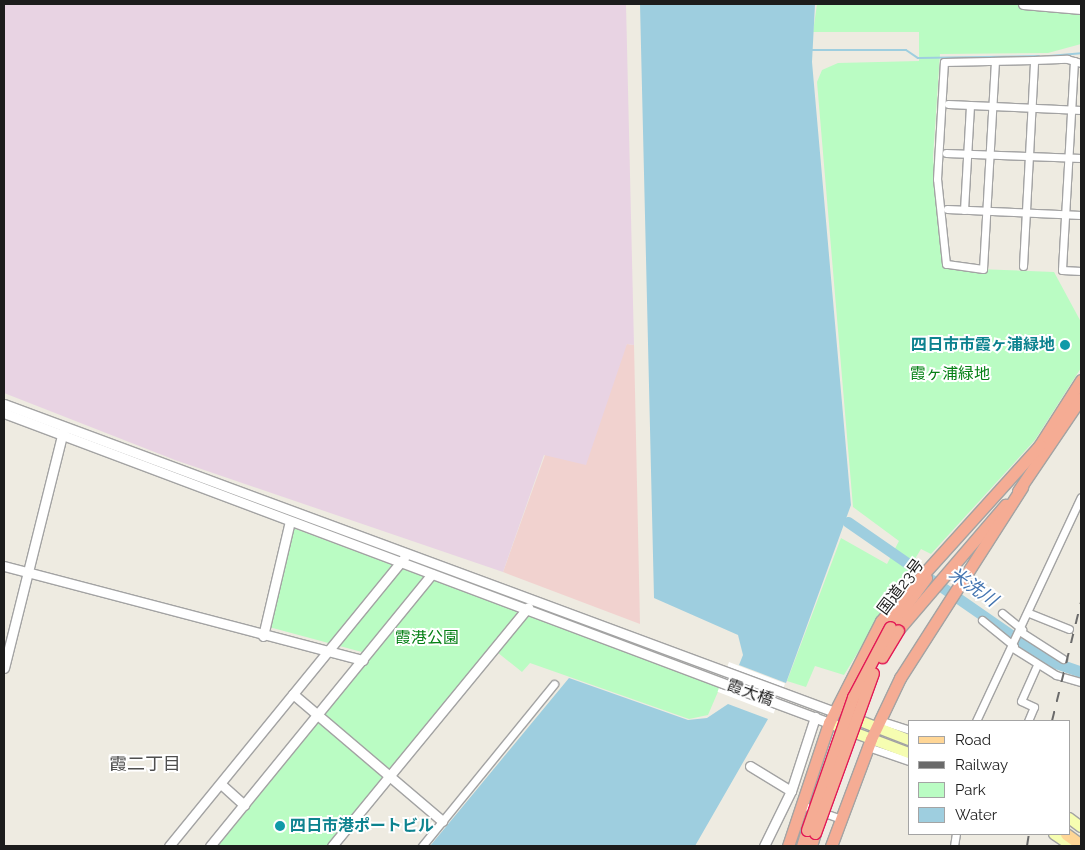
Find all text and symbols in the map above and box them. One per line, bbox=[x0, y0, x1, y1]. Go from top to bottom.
place label: 四日市市霞ヶ浦緑地 bbox=[911, 335, 1055, 355]
marker: 四日市市霞ヶ浦緑地 bbox=[1059, 339, 1071, 351]
park label: 霞ヶ浦緑地 bbox=[910, 364, 990, 384]
street label: 国道23号 bbox=[874, 555, 928, 619]
water label: 米洗川 bbox=[945, 563, 1001, 611]
park label: 霞港公園 bbox=[395, 628, 459, 648]
street label: 霞大橋 bbox=[724, 676, 776, 710]
legend bbox=[908, 720, 1070, 835]
text: Road bbox=[955, 731, 991, 749]
district label: 霞二丁目 bbox=[109, 753, 181, 775]
text: Railway bbox=[955, 756, 1008, 774]
text: Park bbox=[955, 781, 986, 799]
text: Water bbox=[955, 806, 997, 824]
place label: 四日市港ポートビル bbox=[290, 816, 434, 836]
marker: 四日市港ポートビル bbox=[274, 820, 286, 832]

